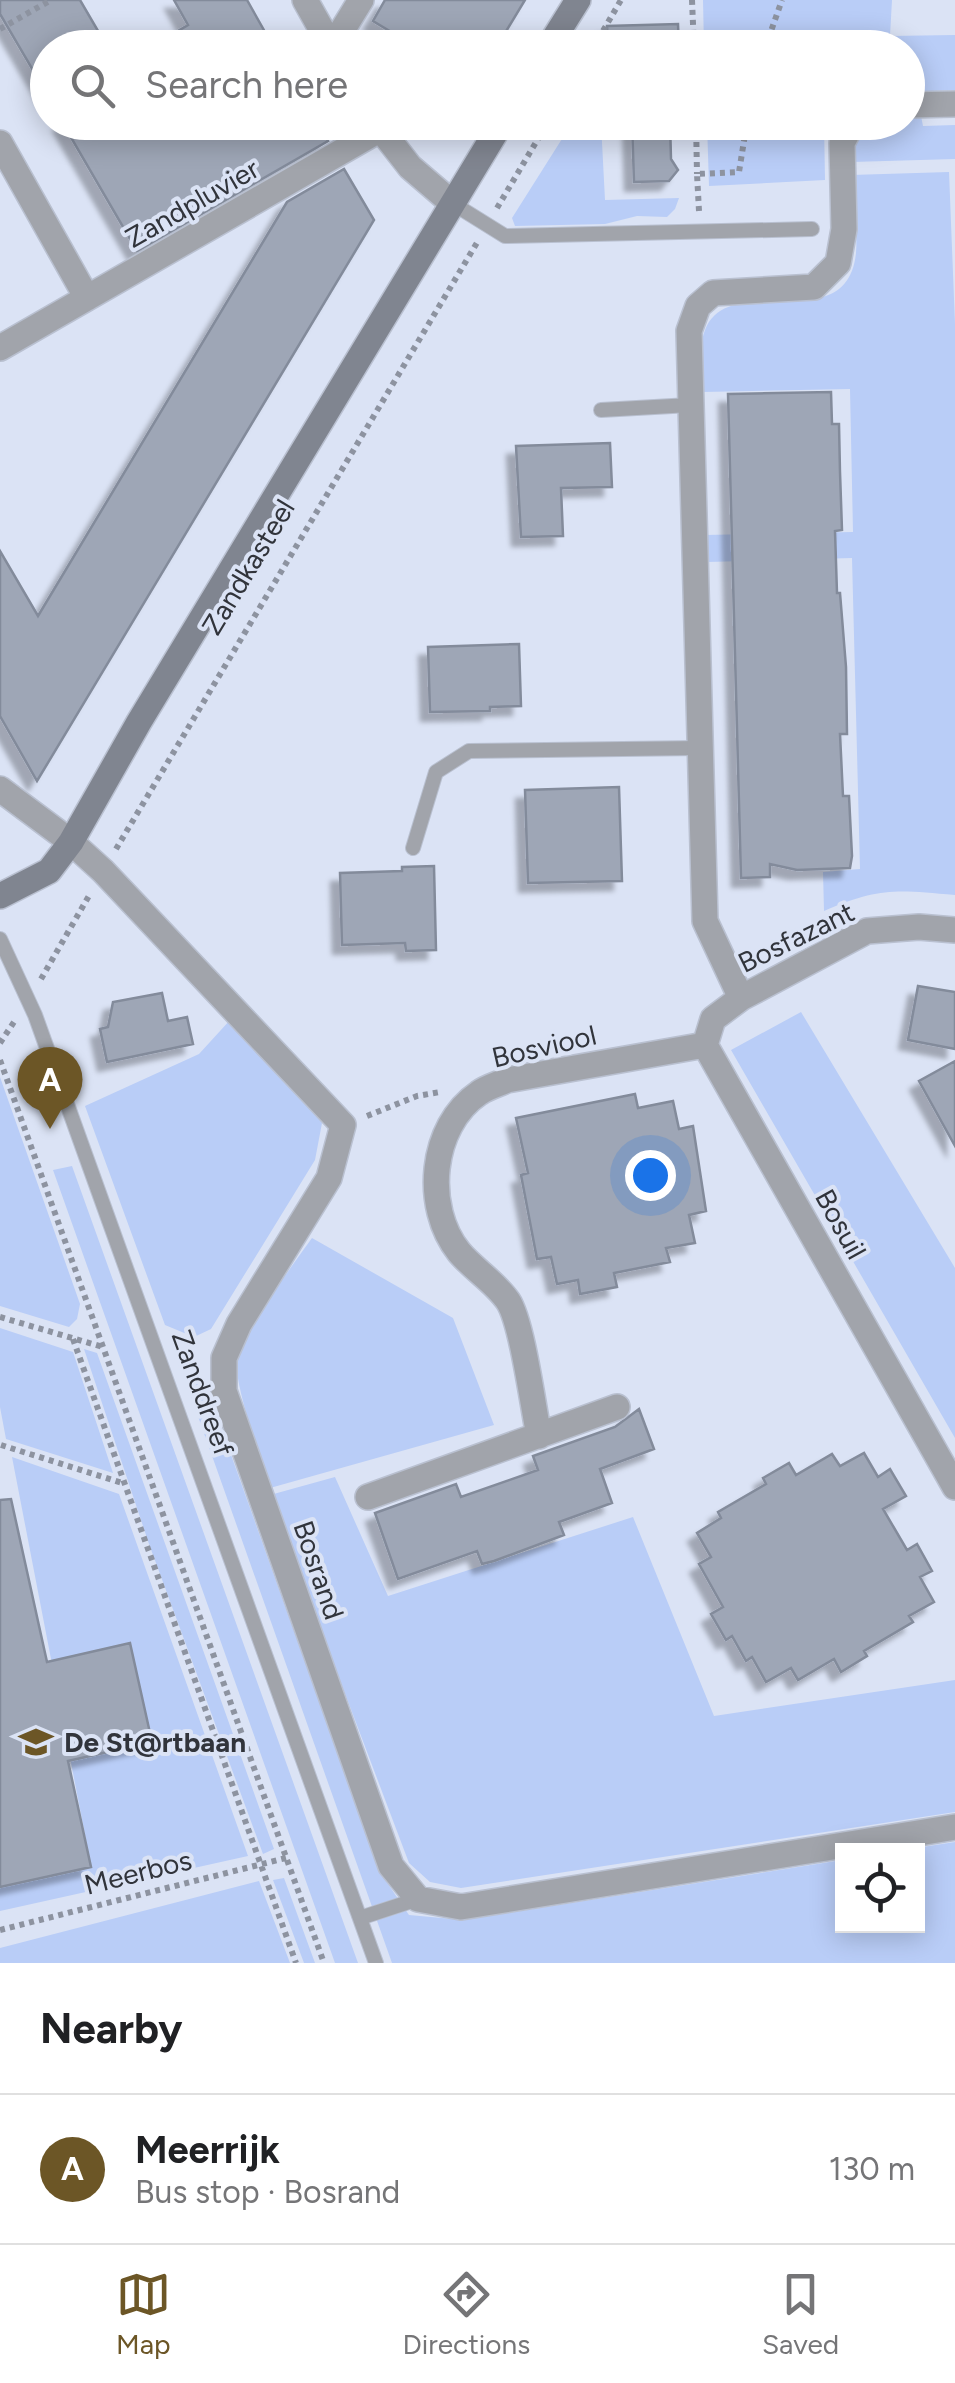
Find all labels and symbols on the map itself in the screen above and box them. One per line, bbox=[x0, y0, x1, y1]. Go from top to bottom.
street label: Zandpluvier bbox=[119, 151, 265, 255]
street label: Zandkasteel bbox=[194, 493, 302, 641]
street label: Bosfazant bbox=[732, 894, 860, 980]
street label: Bosviool bbox=[488, 1018, 600, 1074]
pin: A bbox=[18, 1046, 82, 1129]
your location bbox=[625, 1150, 676, 1201]
street label: Bosuil bbox=[808, 1183, 874, 1265]
street label: Zanddreef bbox=[165, 1326, 242, 1461]
street label: Bosrand bbox=[286, 1516, 352, 1624]
school or university icon: De St@rtbaan bbox=[17, 1723, 55, 1761]
place label: De St@rtbaan bbox=[64, 1725, 246, 1759]
street label: Meerbos bbox=[81, 1842, 195, 1902]

